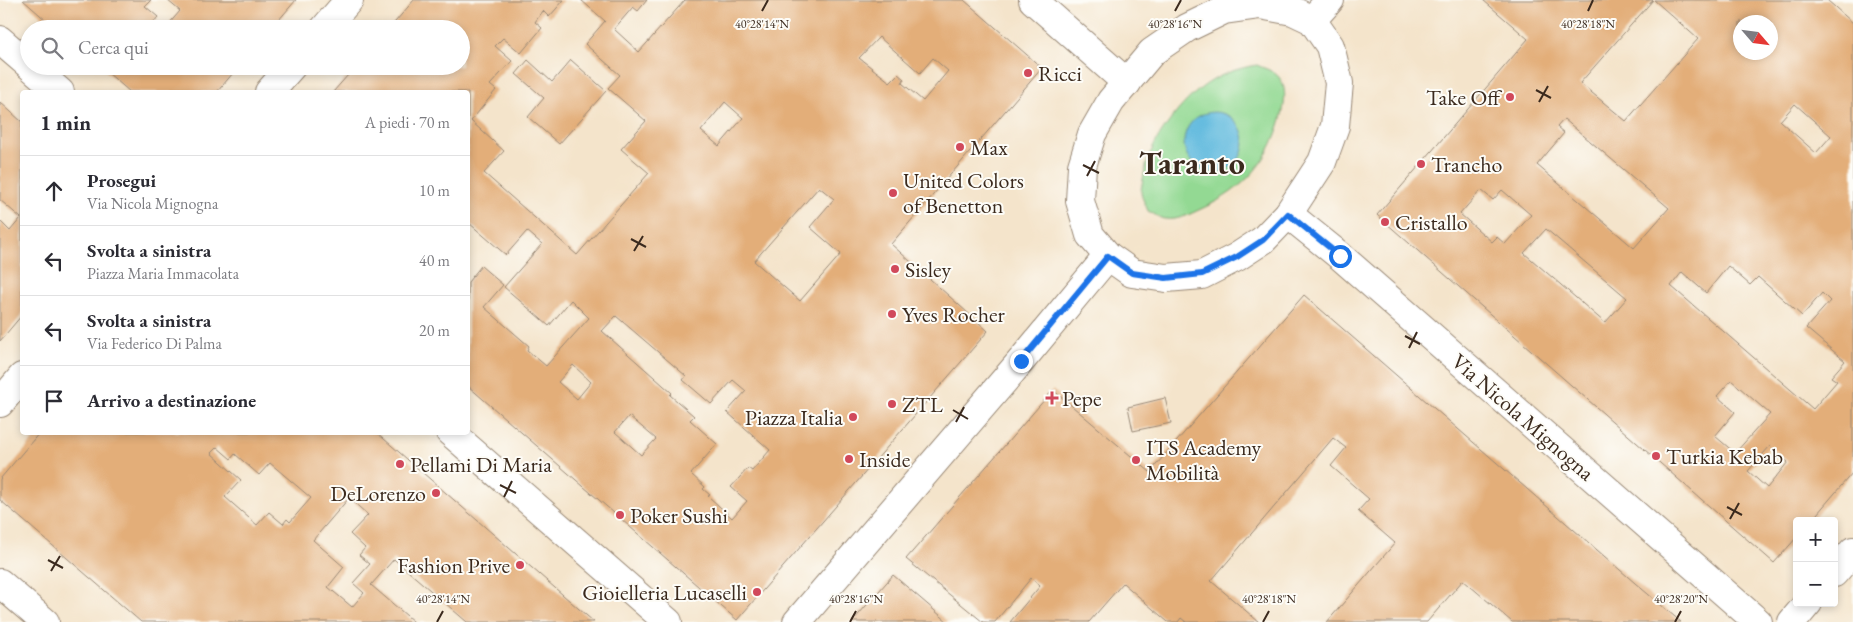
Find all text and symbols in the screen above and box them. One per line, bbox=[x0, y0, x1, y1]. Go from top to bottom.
north arrow bbox=[1733, 15, 1778, 60]
text: 40°28'14"N bbox=[735, 16, 789, 32]
text: 40°28'16"N bbox=[1148, 16, 1202, 32]
text: 40°28'18"N bbox=[1561, 16, 1615, 32]
search box bbox=[20, 20, 470, 75]
icon: search bbox=[38, 34, 66, 62]
text: Cerca qui bbox=[78, 35, 149, 60]
place label: Ricci bbox=[1038, 59, 1082, 88]
marker: Ricci bbox=[1022, 67, 1034, 79]
place label: Take Off bbox=[1426, 83, 1502, 112]
marker: Take Off bbox=[1504, 91, 1516, 103]
text: 1 min bbox=[40, 109, 91, 136]
text: A piedi · 70 m bbox=[365, 112, 450, 133]
place label: Max bbox=[970, 133, 1008, 162]
marker: Max bbox=[954, 141, 966, 153]
district label: Taranto bbox=[1139, 142, 1245, 184]
place label: Trancho bbox=[1431, 150, 1503, 179]
marker: Trancho bbox=[1415, 158, 1427, 170]
place label: United Colors of Benetton bbox=[903, 166, 1024, 220]
text: Prosegui bbox=[87, 168, 156, 193]
icon: ahead bbox=[40, 177, 68, 205]
text: 10 m bbox=[419, 180, 450, 201]
marker: United Colors of Benetton bbox=[887, 187, 899, 199]
text: Via Nicola Mignogna bbox=[87, 193, 218, 214]
place label: Cristallo bbox=[1395, 208, 1468, 237]
marker: Cristallo bbox=[1379, 216, 1391, 228]
text: Svolta a sinistra bbox=[87, 238, 211, 263]
route start bbox=[1329, 245, 1352, 268]
icon: left bbox=[40, 247, 68, 275]
text: 40 m bbox=[419, 250, 450, 271]
place label: Sisley bbox=[905, 255, 952, 284]
text: Piazza Maria Immacolata bbox=[87, 263, 239, 284]
marker: Sisley bbox=[889, 263, 901, 275]
place label: Yves Rocher bbox=[902, 300, 1006, 329]
text: Svolta a sinistra bbox=[87, 308, 211, 333]
marker: Yves Rocher bbox=[886, 308, 898, 320]
icon: left bbox=[40, 317, 68, 345]
text: 20 m bbox=[419, 320, 450, 341]
text: Via Federico Di Palma bbox=[87, 333, 222, 354]
street label: Via Nicola Mignogna bbox=[1445, 347, 1601, 487]
route end bbox=[1010, 350, 1033, 373]
place label: Pepe bbox=[1062, 384, 1102, 413]
icon: arrive bbox=[40, 387, 68, 415]
text: Arrivo a destinazione bbox=[87, 388, 256, 413]
place label: ZTL bbox=[902, 390, 943, 419]
marker: Pepe bbox=[1046, 392, 1058, 404]
marker: ZTL bbox=[886, 398, 898, 410]
place label: Piazza Italia bbox=[745, 403, 843, 432]
marker: Piazza Italia bbox=[847, 411, 859, 423]
place label: ITS Academy Mobilità bbox=[1146, 433, 1261, 487]
place label: Turkia Kebab bbox=[1666, 442, 1783, 471]
place label: Inside bbox=[859, 445, 911, 474]
place label: Pellami Di Maria bbox=[410, 450, 552, 479]
marker: Turkia Kebab bbox=[1650, 450, 1662, 462]
marker: Inside bbox=[843, 453, 855, 465]
marker: ITS Academy Mobilità bbox=[1130, 454, 1142, 466]
marker: Pellami Di Maria bbox=[394, 458, 406, 470]
place label: DeLorenzo bbox=[330, 479, 426, 508]
marker: DeLorenzo bbox=[430, 487, 442, 499]
place label: Poker Sushi bbox=[630, 501, 728, 530]
marker: Poker Sushi bbox=[614, 509, 626, 521]
map controls bbox=[1793, 517, 1838, 607]
button: + bbox=[1793, 517, 1838, 562]
place label: Fashion Prive bbox=[397, 551, 510, 580]
marker: Fashion Prive bbox=[514, 559, 526, 571]
button: − bbox=[1793, 562, 1838, 607]
place label: Gioielleria Lucaselli bbox=[582, 578, 747, 607]
marker: Gioielleria Lucaselli bbox=[751, 586, 763, 598]
text: 40°28'14"N bbox=[416, 591, 470, 607]
text: 40°28'16"N bbox=[829, 591, 883, 607]
text: 40°28'18"N bbox=[1242, 591, 1296, 607]
text: 40°28'20"N bbox=[1654, 591, 1708, 607]

